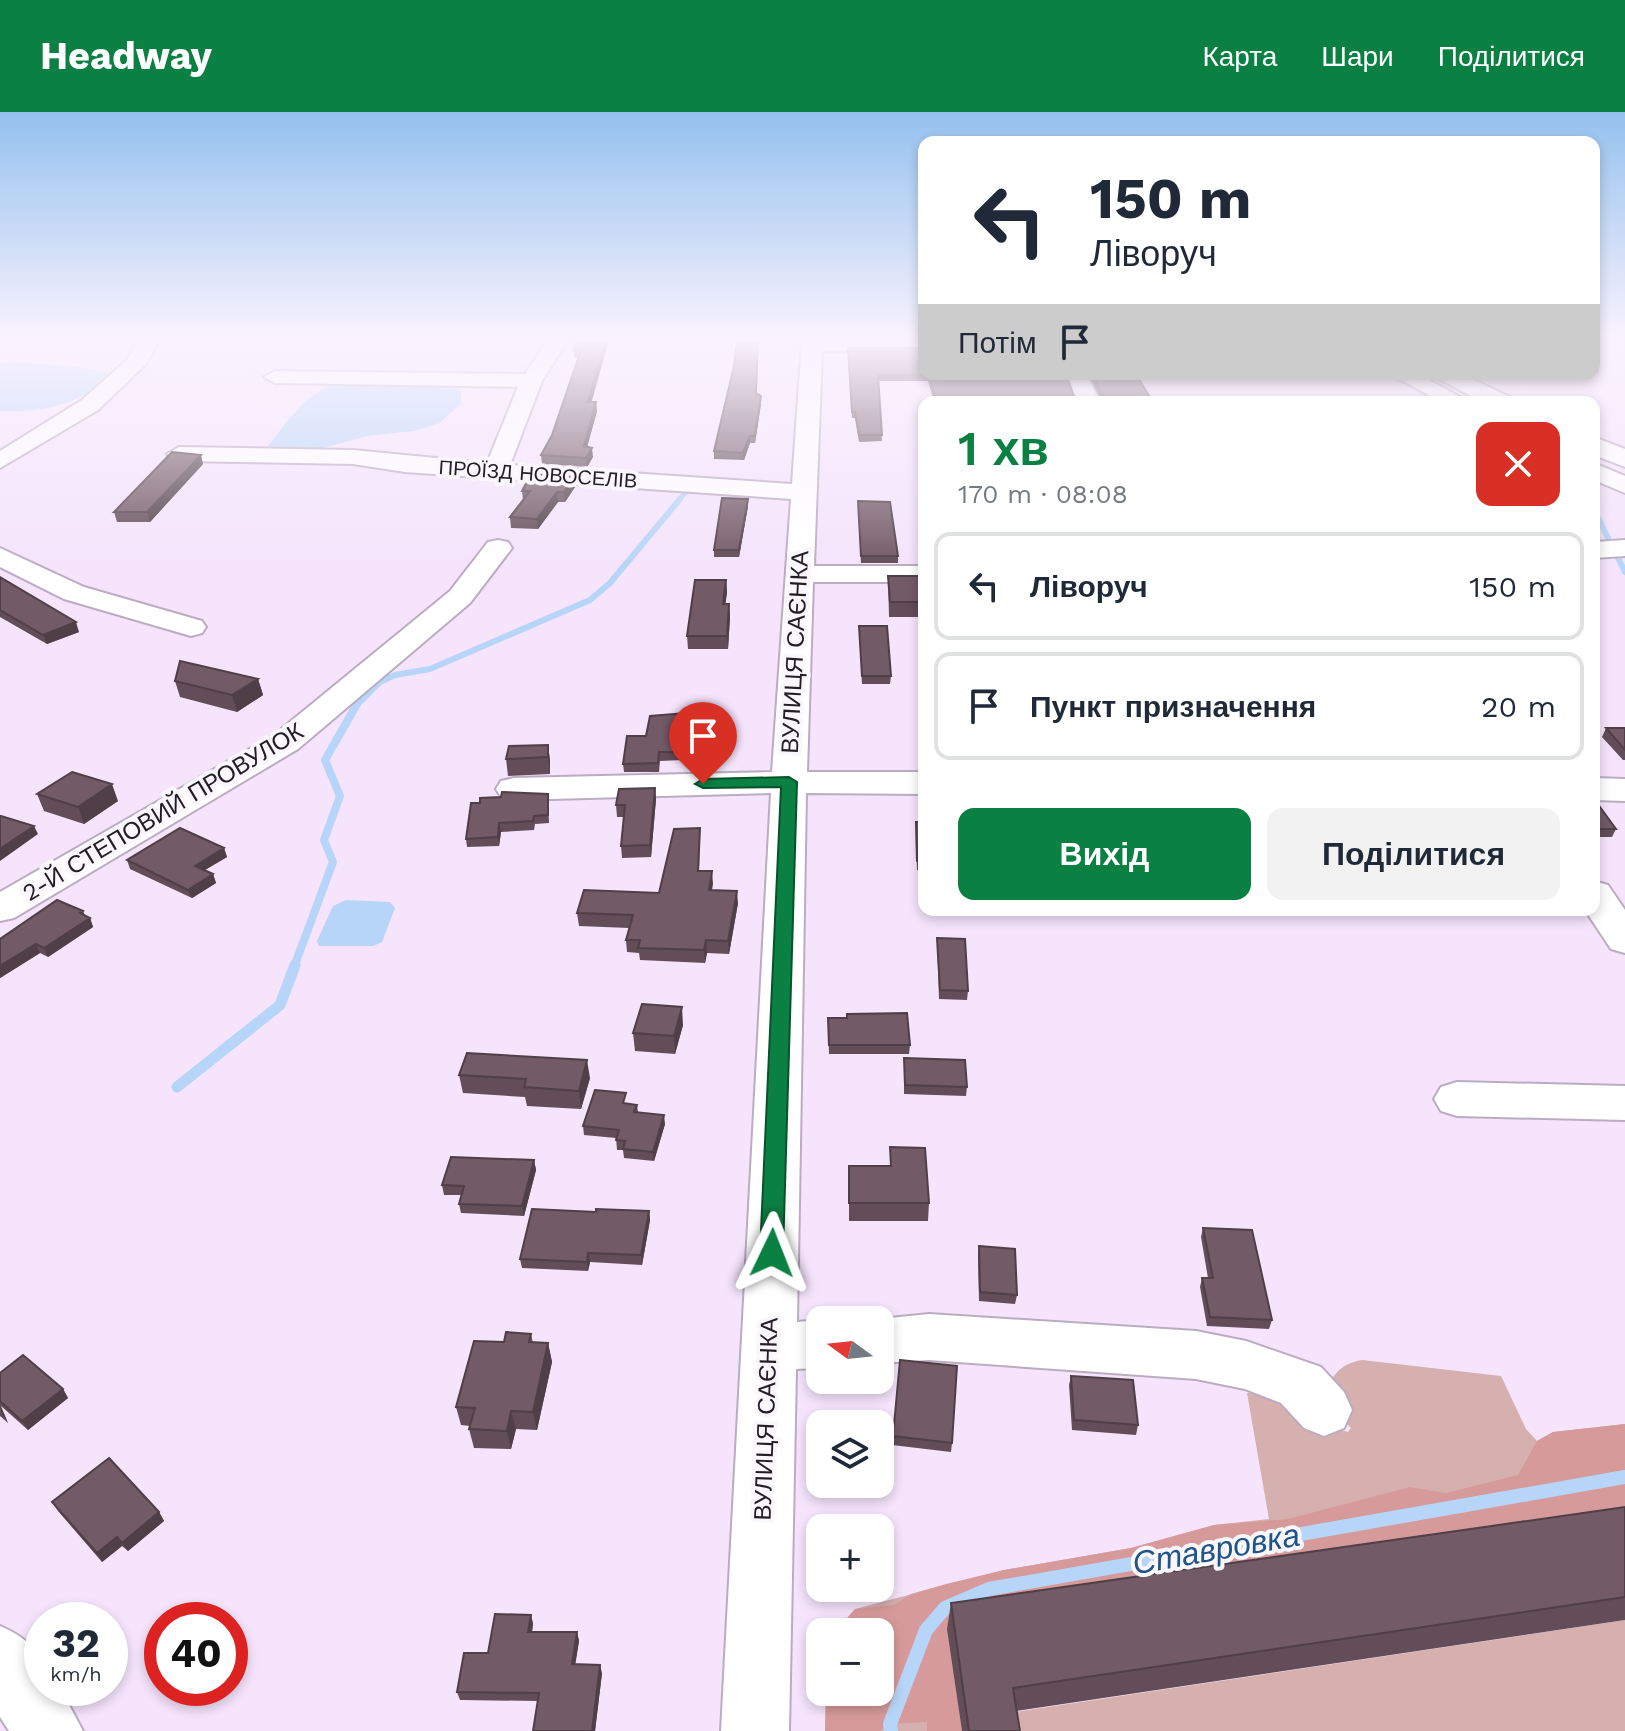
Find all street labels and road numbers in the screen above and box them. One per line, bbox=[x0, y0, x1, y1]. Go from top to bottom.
street label: ПРОЇЗД НОВОСЕЛІВ bbox=[438, 455, 638, 493]
street label: ВУЛИЦЯ САЄНКА bbox=[776, 550, 814, 754]
street label: 2-Й СТЕПОВИЙ ПРОВУЛОК bbox=[18, 717, 308, 907]
street label: ВУЛИЦЯ САЄНКА bbox=[748, 1317, 784, 1521]

